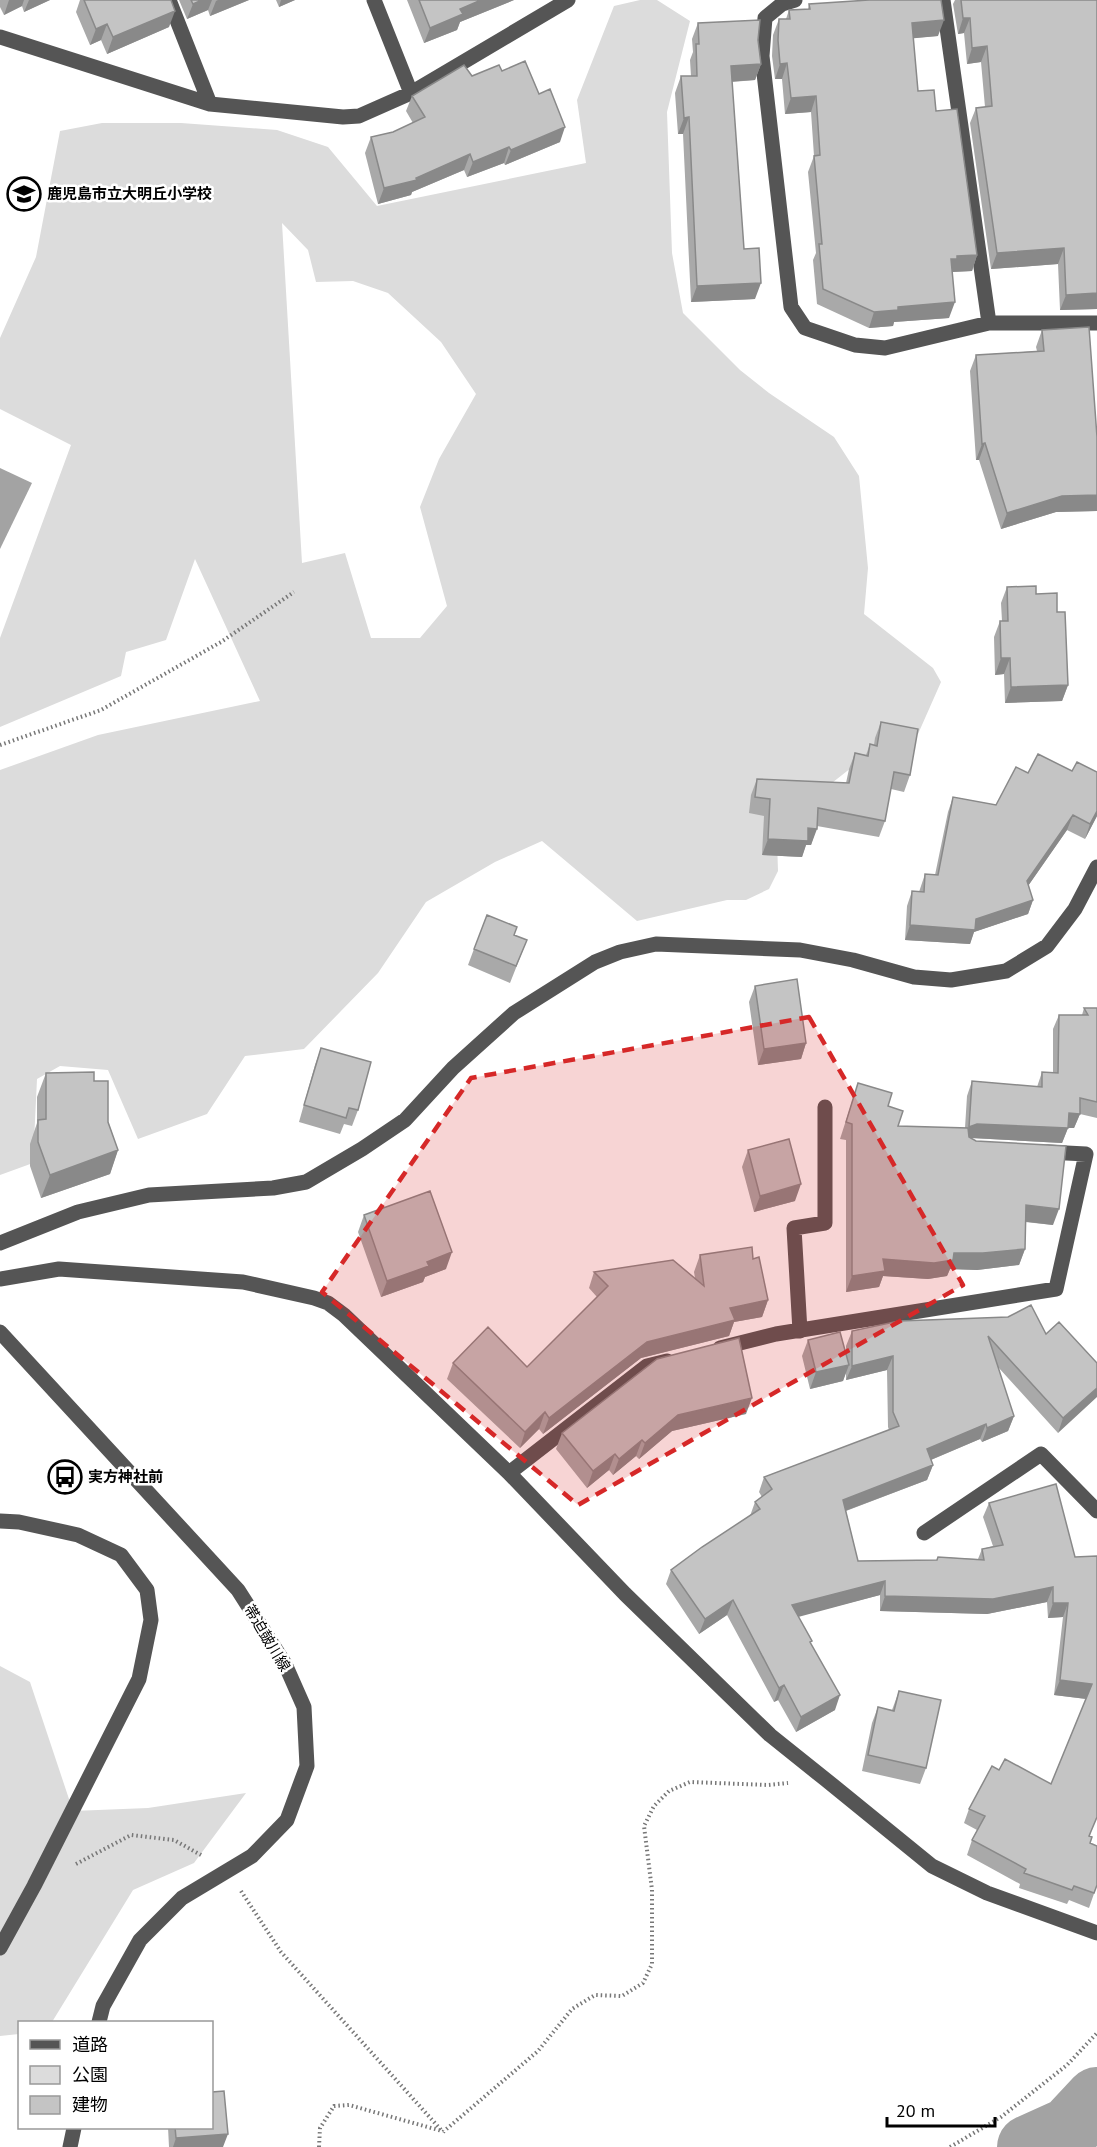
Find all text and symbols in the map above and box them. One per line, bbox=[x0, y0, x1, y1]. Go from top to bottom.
school or university icon: 鹿児島市立大明丘小学校 bbox=[6, 176, 42, 212]
place label: 鹿児島市立大明丘小学校 bbox=[47, 184, 212, 203]
bus stop icon: 実方神社前 bbox=[47, 1459, 83, 1495]
place label: 実方神社前 bbox=[88, 1467, 163, 1486]
street label: 帯迫皷川線 bbox=[240, 1601, 295, 1675]
legend bbox=[18, 2021, 213, 2129]
text: 道路 bbox=[72, 2033, 108, 2056]
text: 公園 bbox=[72, 2063, 108, 2086]
scale bar bbox=[887, 2090, 995, 2128]
text: 建物 bbox=[72, 2093, 108, 2116]
text: 20 m bbox=[896, 2099, 935, 2122]

